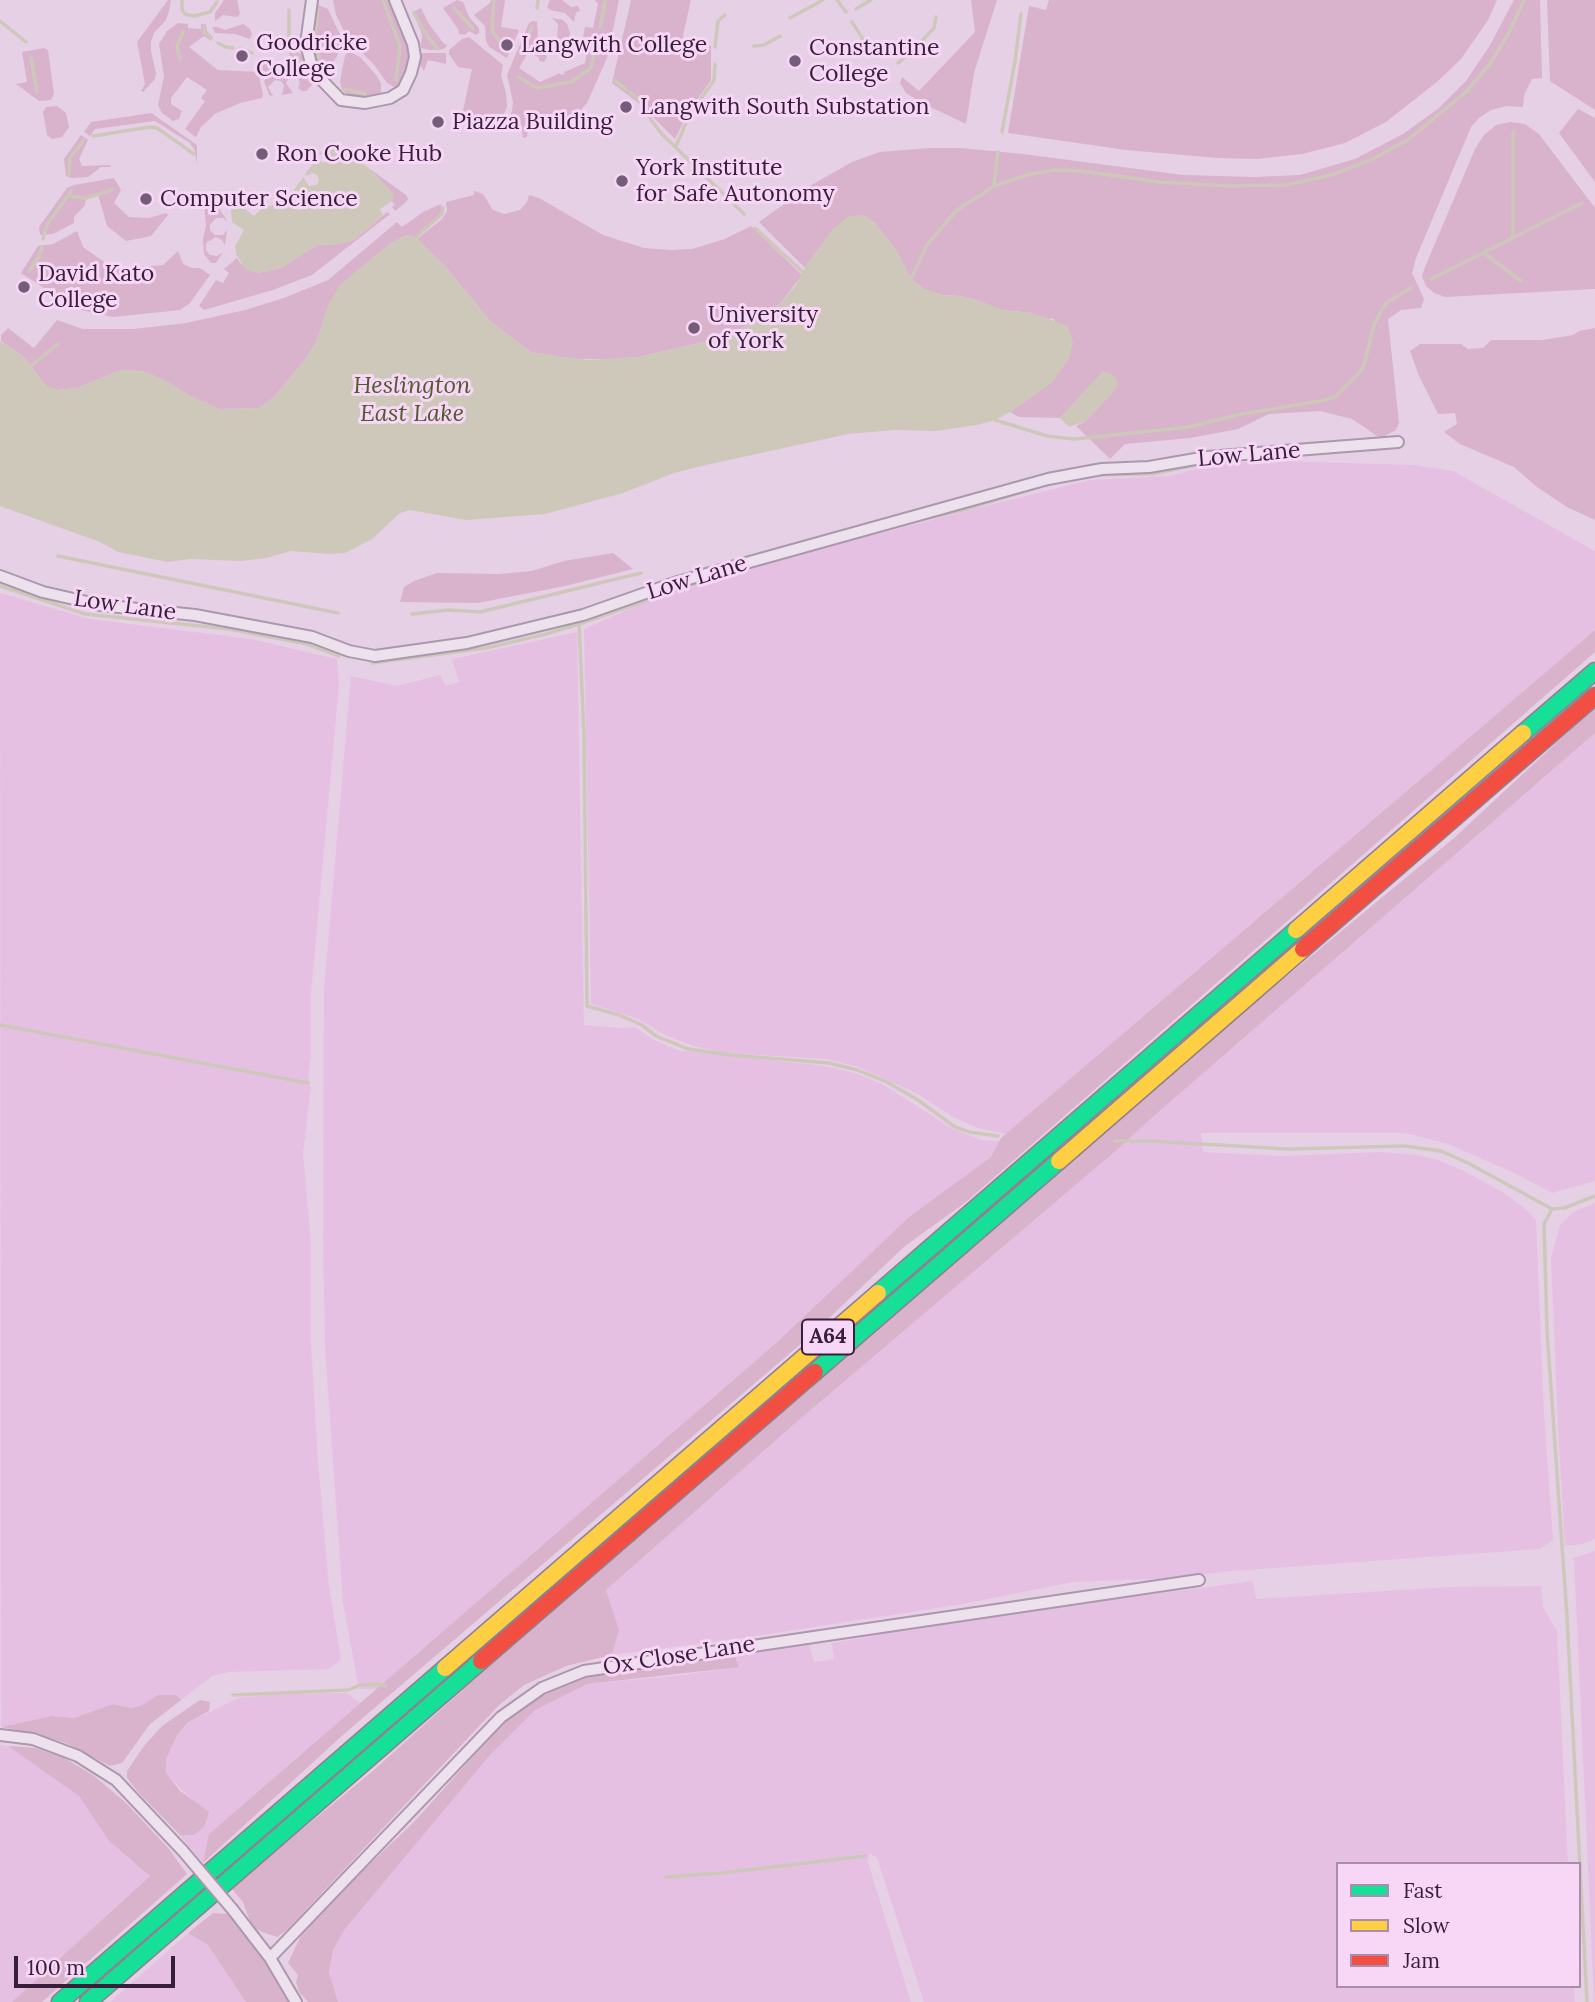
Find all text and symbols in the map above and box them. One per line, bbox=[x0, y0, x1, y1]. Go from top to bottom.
place label: Goodricke College bbox=[256, 29, 367, 83]
place label: Langwith College bbox=[521, 31, 707, 59]
place label: Constantine College bbox=[809, 34, 939, 88]
marker: Langwith College bbox=[499, 37, 515, 53]
marker: Goodricke College bbox=[234, 48, 250, 64]
marker: Constantine College bbox=[787, 53, 803, 69]
place label: Langwith South Substation bbox=[640, 93, 930, 121]
marker: Langwith South Substation bbox=[618, 99, 634, 115]
place label: Piazza Building bbox=[452, 108, 613, 136]
marker: Piazza Building bbox=[430, 114, 446, 130]
place label: Ron Cooke Hub bbox=[276, 140, 442, 168]
marker: Ron Cooke Hub bbox=[254, 146, 270, 162]
place label: York Institute for Safe Autonomy bbox=[636, 154, 835, 208]
marker: York Institute for Safe Autonomy bbox=[614, 173, 630, 189]
place label: Computer Science bbox=[160, 185, 358, 213]
marker: Computer Science bbox=[138, 191, 154, 207]
place label: David Kato College bbox=[38, 260, 154, 314]
marker: David Kato College bbox=[16, 279, 32, 295]
place label: University of York bbox=[708, 301, 818, 355]
marker: University of York bbox=[686, 320, 702, 336]
water label: Heslington East Lake bbox=[353, 372, 471, 428]
street label: Low Lane bbox=[1196, 437, 1302, 473]
street label: Low Lane bbox=[644, 550, 750, 606]
street label: Low Lane bbox=[72, 585, 178, 627]
road number: A64 bbox=[802, 1320, 854, 1354]
street label: Ox Close Lane bbox=[601, 1630, 757, 1682]
legend bbox=[1336, 1862, 1581, 1988]
text: Fast bbox=[1403, 1877, 1442, 1904]
text: Slow bbox=[1403, 1912, 1450, 1939]
scale bar bbox=[18, 1942, 178, 1986]
text: Jam bbox=[1403, 1947, 1440, 1974]
text: 100 m bbox=[27, 1954, 85, 1981]

